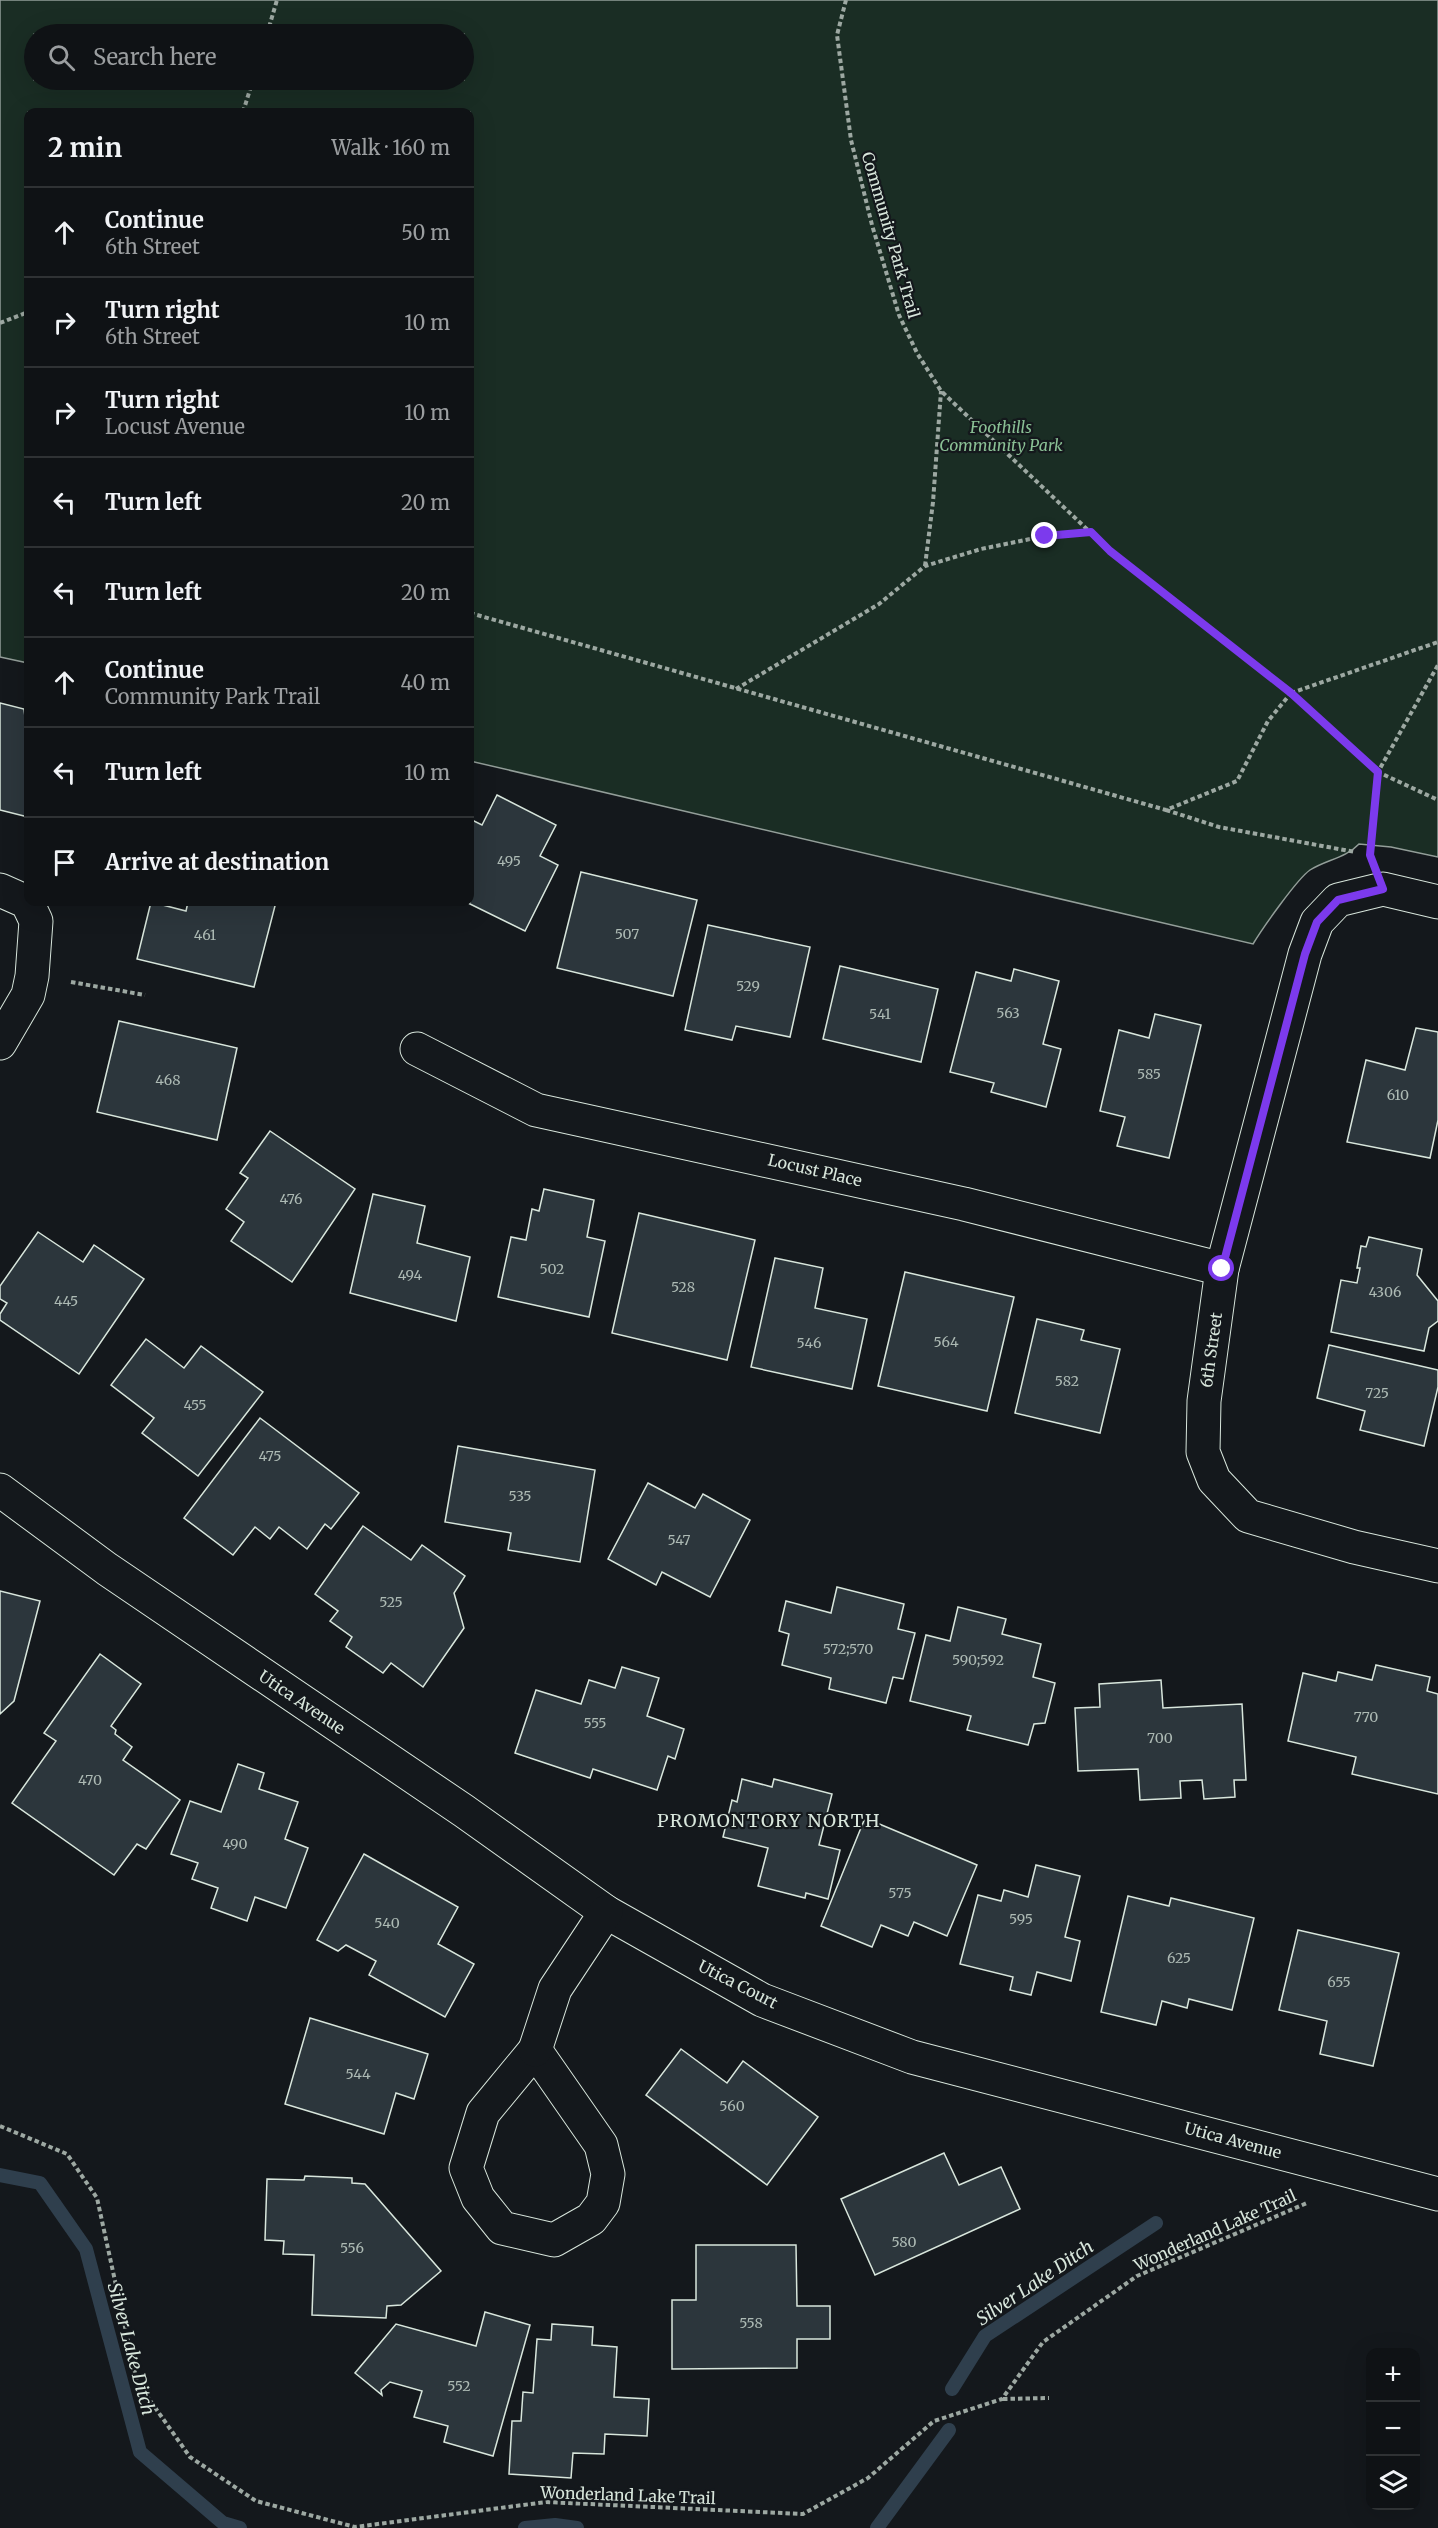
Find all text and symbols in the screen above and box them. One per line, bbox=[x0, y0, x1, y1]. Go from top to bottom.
search box bbox=[24, 24, 474, 90]
icon: search bbox=[45, 41, 78, 74]
text: Search here bbox=[93, 43, 216, 71]
text: 2 min bbox=[48, 131, 122, 164]
text: Walk · 160 m bbox=[332, 135, 450, 160]
street label: Community Park Trail bbox=[858, 150, 924, 321]
text: Continue bbox=[105, 206, 204, 234]
icon: ahead bbox=[48, 216, 81, 249]
text: 50 m bbox=[401, 220, 450, 245]
text: 6th Street bbox=[105, 234, 200, 259]
text: Turn right bbox=[105, 296, 219, 324]
icon: right bbox=[48, 306, 81, 339]
text: 10 m bbox=[404, 310, 450, 335]
text: 6th Street bbox=[105, 324, 200, 349]
text: Turn right bbox=[105, 386, 219, 414]
icon: right bbox=[48, 396, 81, 429]
text: 10 m bbox=[404, 400, 450, 425]
text: Locust Avenue bbox=[105, 414, 245, 439]
park label: Foothills Community Park bbox=[939, 417, 1063, 455]
icon: left bbox=[48, 486, 81, 519]
text: Turn left bbox=[105, 488, 202, 516]
text: 20 m bbox=[401, 490, 450, 515]
route end bbox=[1031, 522, 1057, 548]
icon: left bbox=[48, 576, 81, 609]
text: Turn left bbox=[105, 578, 202, 606]
text: 20 m bbox=[401, 580, 450, 605]
text: Continue bbox=[105, 656, 204, 684]
icon: ahead bbox=[48, 666, 81, 699]
text: 40 m bbox=[400, 670, 450, 695]
text: Community Park Trail bbox=[105, 684, 320, 709]
icon: left bbox=[48, 756, 81, 789]
text: Turn left bbox=[105, 758, 202, 786]
text: 10 m bbox=[404, 760, 450, 785]
icon: arrive bbox=[48, 846, 81, 879]
text: Arrive at destination bbox=[105, 848, 329, 876]
house number: 495 bbox=[497, 852, 521, 870]
house number: 507 bbox=[615, 925, 639, 943]
house number: 461 bbox=[194, 926, 216, 944]
house number: 529 bbox=[736, 977, 760, 995]
house number: 563 bbox=[996, 1004, 1020, 1022]
house number: 541 bbox=[869, 1005, 891, 1023]
house number: 585 bbox=[1137, 1065, 1161, 1083]
house number: 468 bbox=[155, 1071, 181, 1089]
house number: 610 bbox=[1387, 1086, 1409, 1104]
street label: Locust Place bbox=[766, 1149, 864, 1191]
house number: 476 bbox=[280, 1190, 302, 1208]
route start bbox=[1208, 1255, 1234, 1281]
house number: 502 bbox=[540, 1260, 564, 1278]
house number: 494 bbox=[398, 1266, 423, 1284]
house number: 528 bbox=[671, 1278, 695, 1296]
house number: 4306 bbox=[1369, 1283, 1401, 1301]
house number: 445 bbox=[54, 1292, 78, 1310]
street label: 6th Street bbox=[1196, 1310, 1226, 1389]
house number: 564 bbox=[933, 1333, 959, 1351]
house number: 546 bbox=[797, 1334, 821, 1352]
house number: 582 bbox=[1055, 1372, 1079, 1390]
house number: 725 bbox=[1365, 1384, 1389, 1402]
house number: 455 bbox=[183, 1396, 207, 1414]
house number: 475 bbox=[259, 1447, 281, 1465]
house number: 535 bbox=[509, 1487, 531, 1505]
house number: 547 bbox=[667, 1531, 691, 1549]
house number: 525 bbox=[379, 1593, 403, 1611]
house number: 572;570 bbox=[823, 1640, 873, 1658]
house number: 590;592 bbox=[952, 1651, 1004, 1669]
street label: Utica Avenue bbox=[255, 1666, 349, 1738]
house number: 770 bbox=[1354, 1708, 1378, 1726]
house number: 555 bbox=[583, 1714, 607, 1732]
house number: 700 bbox=[1147, 1729, 1173, 1747]
house number: 470 bbox=[78, 1771, 102, 1789]
district label: PROMONTORY NORTH bbox=[657, 1809, 881, 1832]
house number: 490 bbox=[222, 1835, 248, 1853]
house number: 575 bbox=[888, 1884, 912, 1902]
house number: 595 bbox=[1009, 1910, 1033, 1928]
house number: 540 bbox=[374, 1914, 400, 1932]
house number: 625 bbox=[1167, 1949, 1191, 1967]
street label: Utica Court bbox=[695, 1955, 782, 2013]
house number: 655 bbox=[1327, 1973, 1351, 1991]
house number: 544 bbox=[345, 2065, 371, 2083]
house number: 560 bbox=[719, 2097, 745, 2115]
street label: Utica Avenue bbox=[1182, 2117, 1284, 2163]
street label: Wonderland Lake Trail bbox=[1130, 2185, 1299, 2275]
house number: 580 bbox=[891, 2233, 917, 2251]
water label: Silver Lake Ditch bbox=[972, 2235, 1098, 2330]
house number: 556 bbox=[340, 2239, 364, 2257]
water label: Silver Lake Ditch bbox=[103, 2280, 160, 2418]
house number: 558 bbox=[739, 2314, 763, 2332]
map controls bbox=[1366, 2348, 1420, 2510]
button: + bbox=[1366, 2348, 1420, 2402]
house number: 552 bbox=[447, 2377, 471, 2395]
button: − bbox=[1366, 2402, 1420, 2456]
button: layers bbox=[1366, 2456, 1420, 2510]
street label: Wonderland Lake Trail bbox=[539, 2482, 716, 2508]

